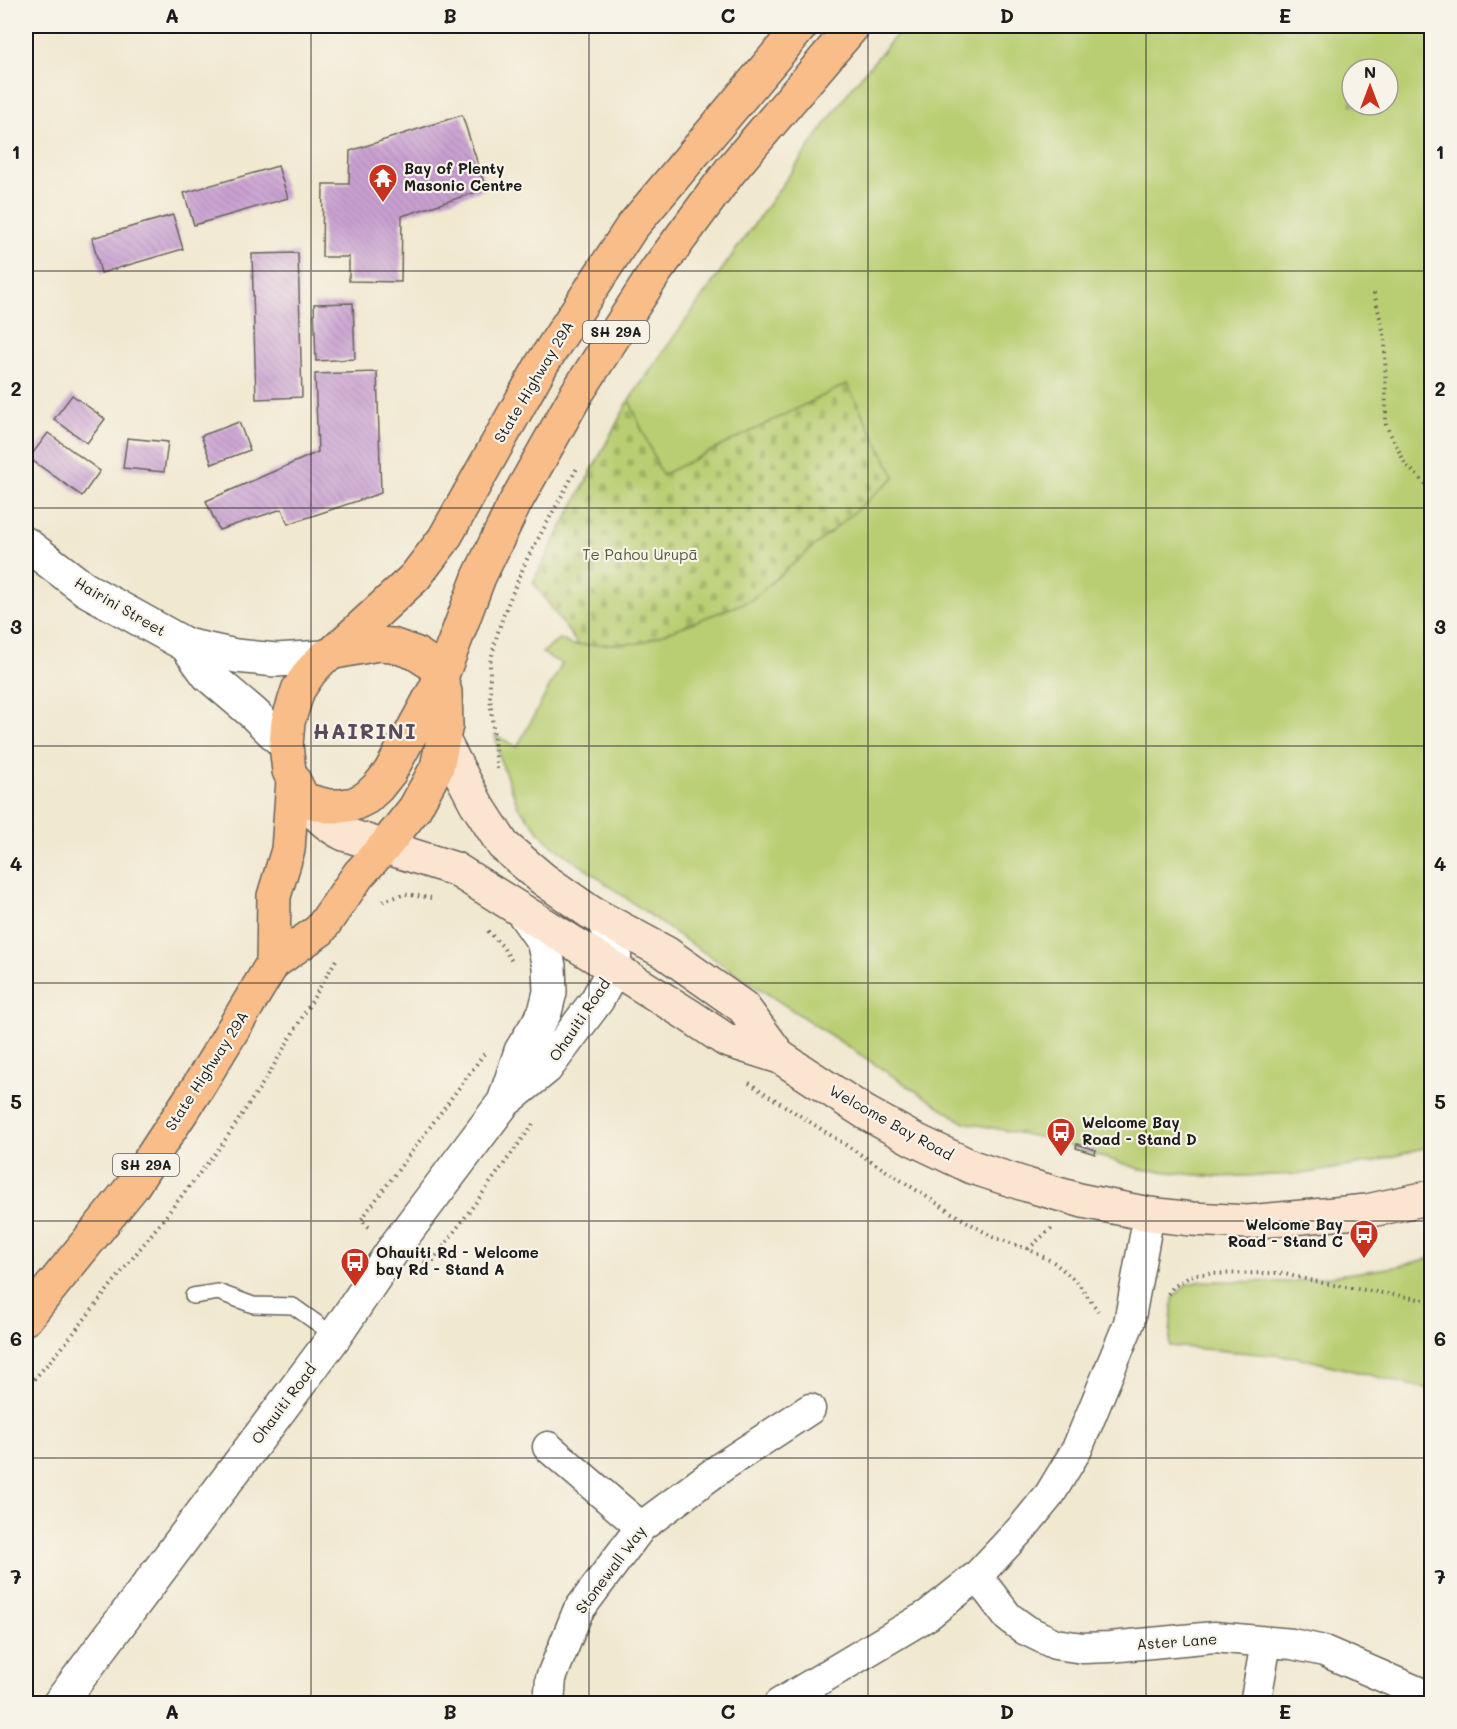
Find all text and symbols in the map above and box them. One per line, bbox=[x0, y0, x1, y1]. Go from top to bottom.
text: A bbox=[165, 2, 179, 28]
text: B bbox=[443, 2, 457, 28]
text: C bbox=[721, 2, 736, 28]
text: D bbox=[1000, 2, 1014, 28]
text: E bbox=[1279, 2, 1291, 28]
north arrow bbox=[1340, 57, 1400, 117]
text: N bbox=[1364, 61, 1376, 82]
text: 1 bbox=[12, 138, 20, 164]
text: 1 bbox=[1436, 138, 1444, 164]
place label: Bay of Plenty Masonic Centre bbox=[404, 158, 522, 195]
temple icon: Bay of Plenty Masonic Centre bbox=[367, 162, 399, 204]
street label: State Highway 29A bbox=[489, 317, 577, 446]
road number: SH 29A bbox=[583, 321, 649, 343]
text: 2 bbox=[10, 375, 22, 401]
text: 2 bbox=[1434, 375, 1446, 401]
park label: Te Pahou Urupā bbox=[582, 544, 698, 564]
street label: Hairini Street bbox=[71, 572, 170, 640]
text: 3 bbox=[10, 613, 22, 639]
text: 3 bbox=[1434, 613, 1446, 639]
district label: HAIRINI bbox=[313, 717, 417, 744]
text: 4 bbox=[10, 850, 23, 876]
text: 4 bbox=[1434, 850, 1447, 876]
street label: Ohauiti Road bbox=[544, 974, 614, 1065]
street label: State Highway 29A bbox=[160, 1007, 252, 1134]
street label: Welcome Bay Road bbox=[826, 1080, 957, 1164]
text: 5 bbox=[10, 1088, 22, 1114]
text: 5 bbox=[1434, 1088, 1446, 1114]
place label: Welcome Bay Road - Stand D bbox=[1082, 1112, 1197, 1149]
bus stop icon: Welcome Bay Road - Stand D bbox=[1045, 1116, 1077, 1158]
road number: SH 29A bbox=[113, 1154, 179, 1176]
place label: Welcome Bay Road - Stand C bbox=[1228, 1214, 1343, 1251]
bus stop icon: Welcome Bay Road - Stand C bbox=[1348, 1218, 1380, 1260]
place label: Ohauiti Rd - Welcome bay Rd - Stand A bbox=[376, 1242, 539, 1279]
bus stop icon: Ohauiti Rd - Welcome bay Rd - Stand A bbox=[339, 1246, 371, 1288]
text: 6 bbox=[10, 1325, 22, 1351]
text: 6 bbox=[1434, 1325, 1446, 1351]
street label: Ohauiti Road bbox=[246, 1359, 320, 1448]
street label: Stonewall Way bbox=[571, 1521, 650, 1617]
text: 7 bbox=[10, 1563, 22, 1589]
text: 7 bbox=[1434, 1563, 1446, 1589]
street label: Aster Lane bbox=[1136, 1628, 1218, 1654]
text: A bbox=[165, 1698, 179, 1724]
text: B bbox=[443, 1698, 457, 1724]
text: C bbox=[721, 1698, 736, 1724]
text: D bbox=[1000, 1698, 1014, 1724]
text: E bbox=[1279, 1698, 1291, 1724]

